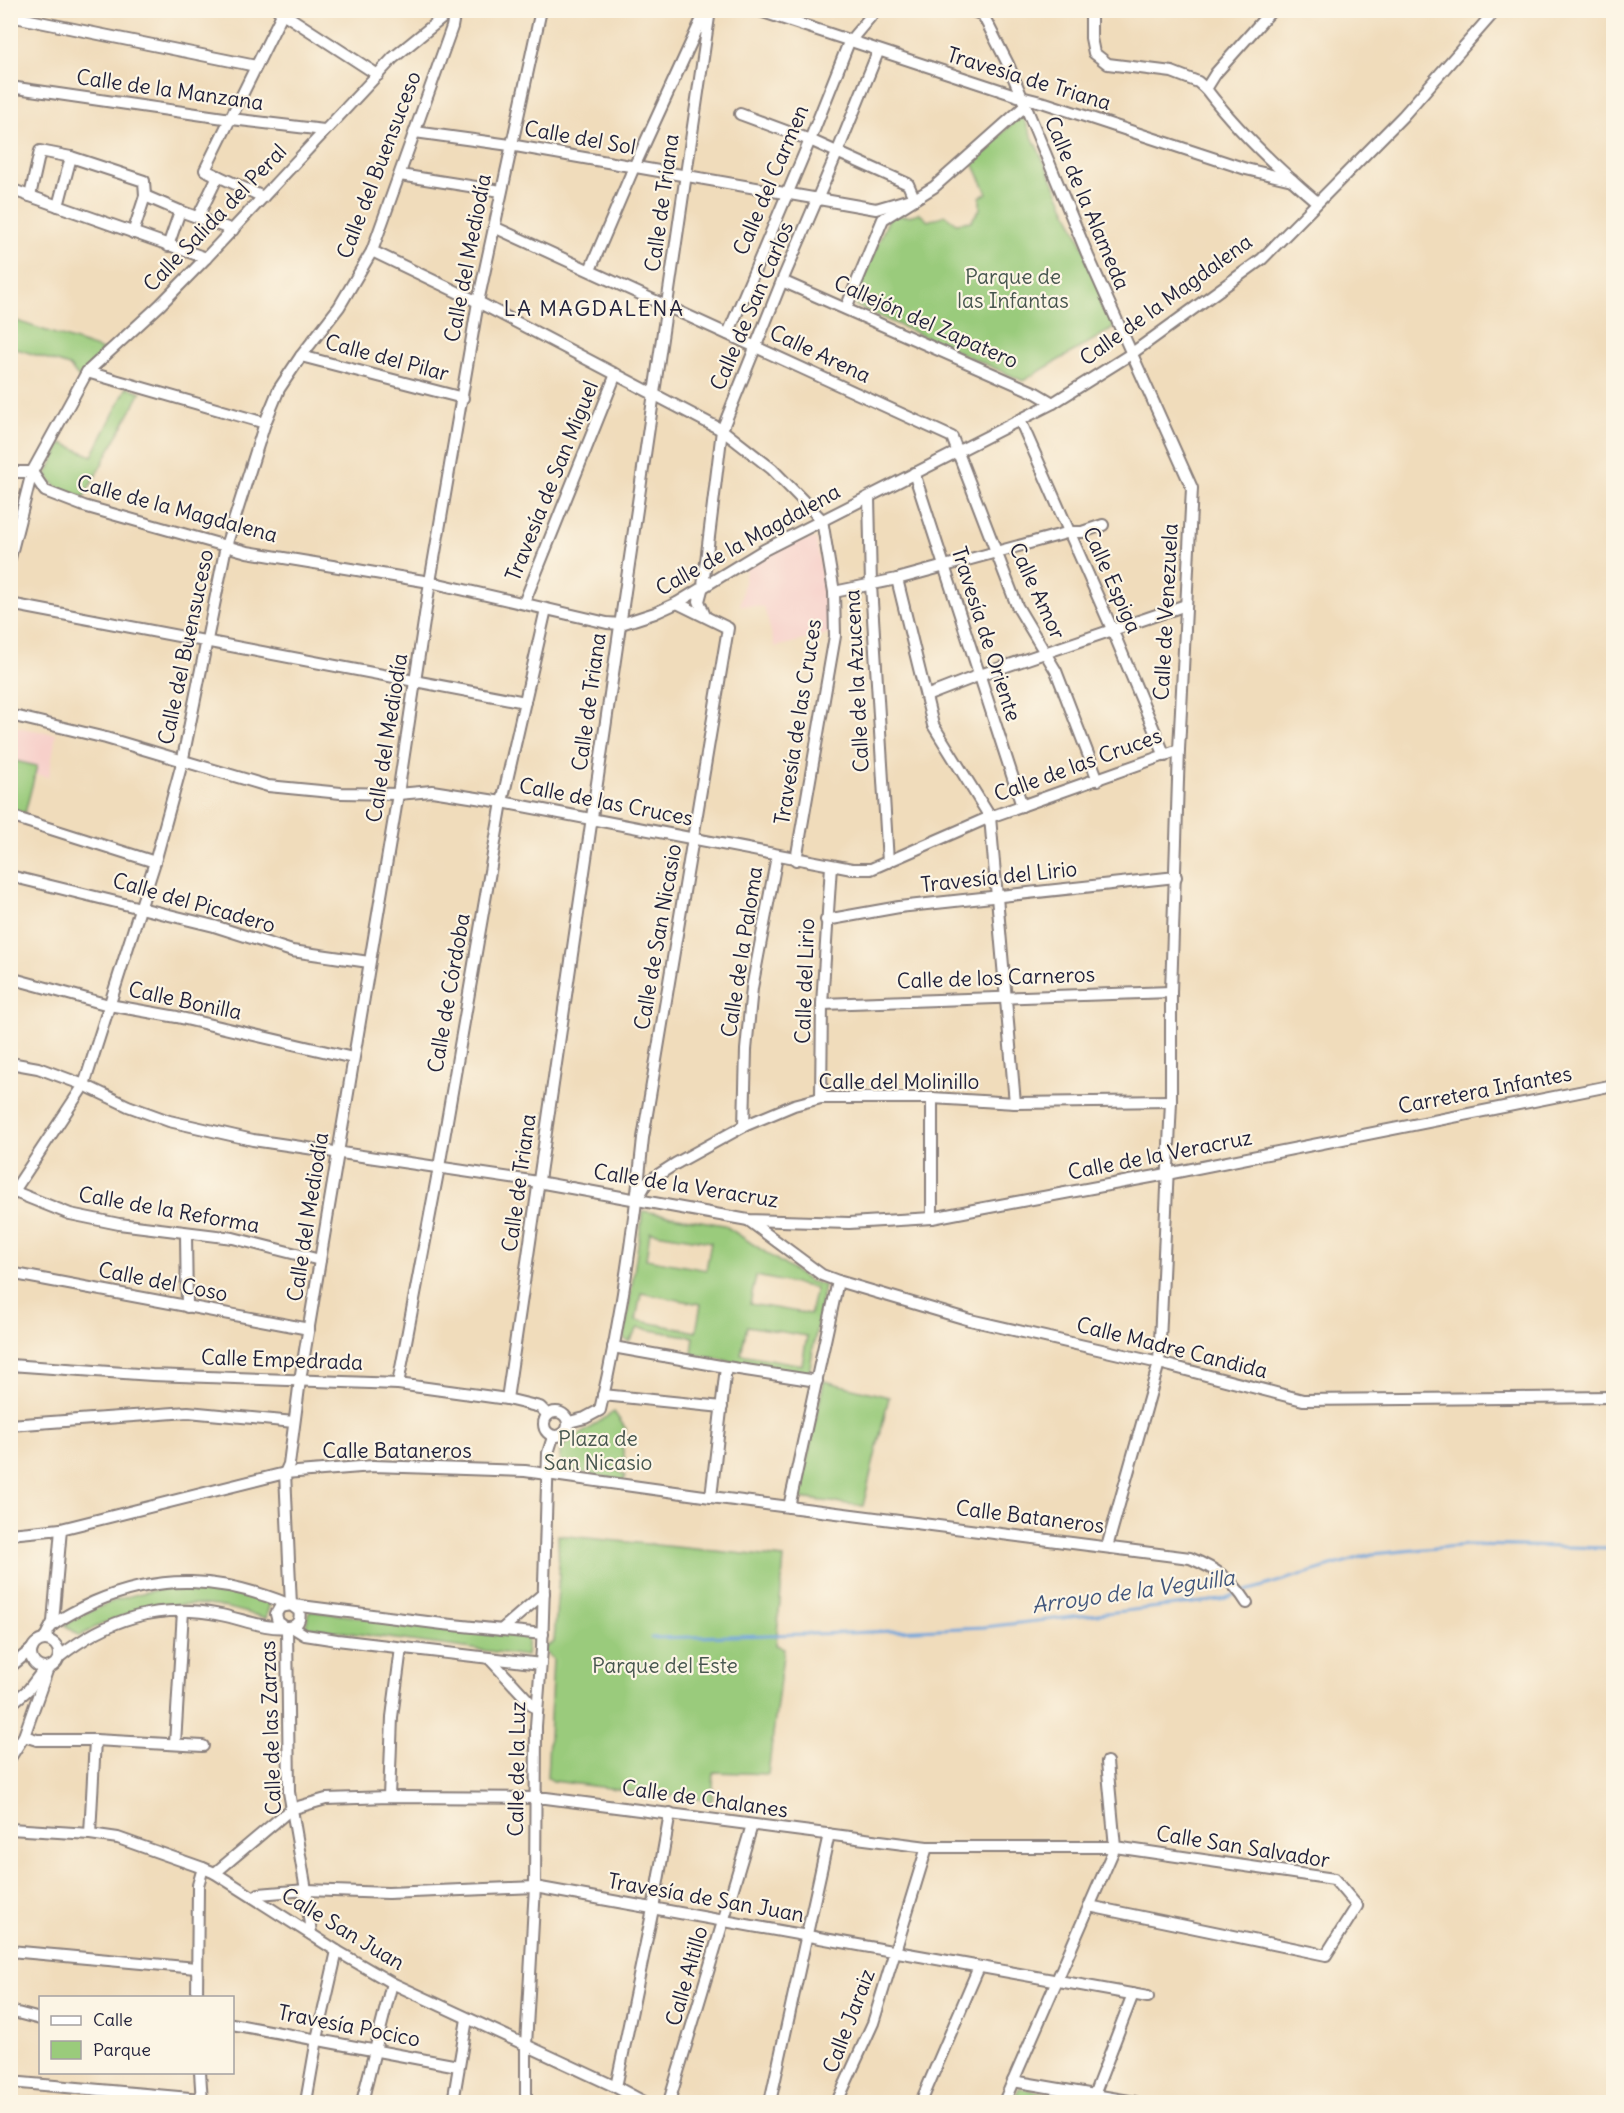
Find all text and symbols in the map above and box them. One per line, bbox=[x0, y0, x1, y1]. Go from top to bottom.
street label: Travesía de Triana bbox=[944, 41, 1114, 116]
street label: Calle de la Manzana bbox=[75, 63, 265, 116]
street label: Calle del Buensuceso bbox=[330, 67, 427, 262]
street label: Calle del Carmen bbox=[727, 101, 814, 259]
street label: Calle de la Alameda bbox=[1039, 112, 1136, 294]
street label: Calle del Sol bbox=[522, 114, 638, 161]
street label: Calle de Triana bbox=[638, 132, 685, 274]
street label: Calle Salida del Peral bbox=[137, 138, 292, 297]
street label: Calle del Mediodía bbox=[438, 172, 497, 344]
street label: Calle de San Carlos bbox=[704, 217, 799, 394]
street label: Calle de la Magdalena bbox=[1074, 228, 1257, 371]
park label: Parque de las Infantas bbox=[957, 263, 1069, 314]
street label: Callejón del Zapatero bbox=[830, 269, 1023, 374]
district label: LA MAGDALENA bbox=[503, 294, 685, 322]
street label: Calle Arena bbox=[765, 318, 875, 389]
street label: Calle del Pilar bbox=[322, 328, 452, 387]
street label: Travesía de San Miguel bbox=[499, 377, 604, 585]
street label: Calle de la Magdalena bbox=[74, 469, 280, 548]
street label: Calle de la Magdalena bbox=[651, 478, 845, 601]
street label: Calle Espiga bbox=[1077, 522, 1148, 637]
street label: Calle de Venezuela bbox=[1147, 523, 1184, 701]
street label: Calle Amor bbox=[1003, 538, 1072, 644]
street label: Travesía de Oriente bbox=[945, 543, 1027, 725]
street label: Calle del Buensuceso bbox=[152, 547, 219, 747]
street label: Calle de la Azucena bbox=[838, 589, 875, 773]
street label: Travesía de las Cruces bbox=[768, 617, 827, 827]
street label: Calle de Triana bbox=[565, 631, 612, 773]
street label: Calle del Mediodía bbox=[360, 651, 413, 824]
street label: Calle de las Cruces bbox=[990, 722, 1166, 807]
street label: Calle de las Cruces bbox=[517, 771, 695, 832]
street label: Calle de San Nicasio bbox=[628, 842, 687, 1032]
street label: Travesía del Lirio bbox=[919, 855, 1078, 898]
street label: Calle de la Paloma bbox=[715, 865, 768, 1039]
street label: Calle del Picadero bbox=[110, 866, 279, 939]
street label: Calle de Córdoba bbox=[421, 911, 476, 1075]
street label: Calle del Lirio bbox=[789, 918, 820, 1044]
street label: Calle de los Carneros bbox=[896, 961, 1096, 994]
street label: Calle Bonilla bbox=[126, 975, 244, 1026]
street label: Carretera Infantes bbox=[1396, 1059, 1574, 1120]
street label: Calle del Molinillo bbox=[819, 1068, 979, 1095]
street label: Calle de Triana bbox=[495, 1112, 542, 1254]
street label: Calle de la Veracruz bbox=[1066, 1123, 1254, 1186]
street label: Calle del Mediodía bbox=[281, 1130, 334, 1303]
street label: Calle de la Veracruz bbox=[592, 1158, 781, 1213]
street label: Calle de la Reforma bbox=[77, 1180, 262, 1239]
street label: Calle del Coso bbox=[96, 1256, 230, 1307]
street label: Calle Madre Candida bbox=[1074, 1311, 1270, 1384]
street label: Calle Empedrada bbox=[200, 1343, 364, 1376]
park label: Plaza de San Nicasio bbox=[544, 1425, 652, 1476]
street label: Calle Bataneros bbox=[322, 1437, 472, 1464]
street label: Calle Bataneros bbox=[954, 1494, 1106, 1539]
water label: Arroyo de la Veguilla bbox=[1030, 1563, 1237, 1619]
street label: Calle de las Zarzas bbox=[254, 1640, 287, 1816]
park label: Parque del Este bbox=[592, 1652, 738, 1679]
street label: Calle de la Luz bbox=[502, 1701, 531, 1837]
street label: Calle de Chalanes bbox=[620, 1773, 790, 1824]
street label: Calle San Salvador bbox=[1154, 1819, 1332, 1874]
street label: Travesía de San Juan bbox=[606, 1867, 806, 1928]
street label: Calle San Juan bbox=[277, 1881, 410, 1976]
street label: Calle Altillo bbox=[659, 1923, 714, 2029]
street label: Calle Jaraiz bbox=[816, 1965, 881, 2077]
legend bbox=[39, 1996, 234, 2074]
street label: Travesía Pocico bbox=[276, 1998, 423, 2053]
text: Calle bbox=[93, 2008, 133, 2031]
text: Parque bbox=[93, 2038, 151, 2061]

